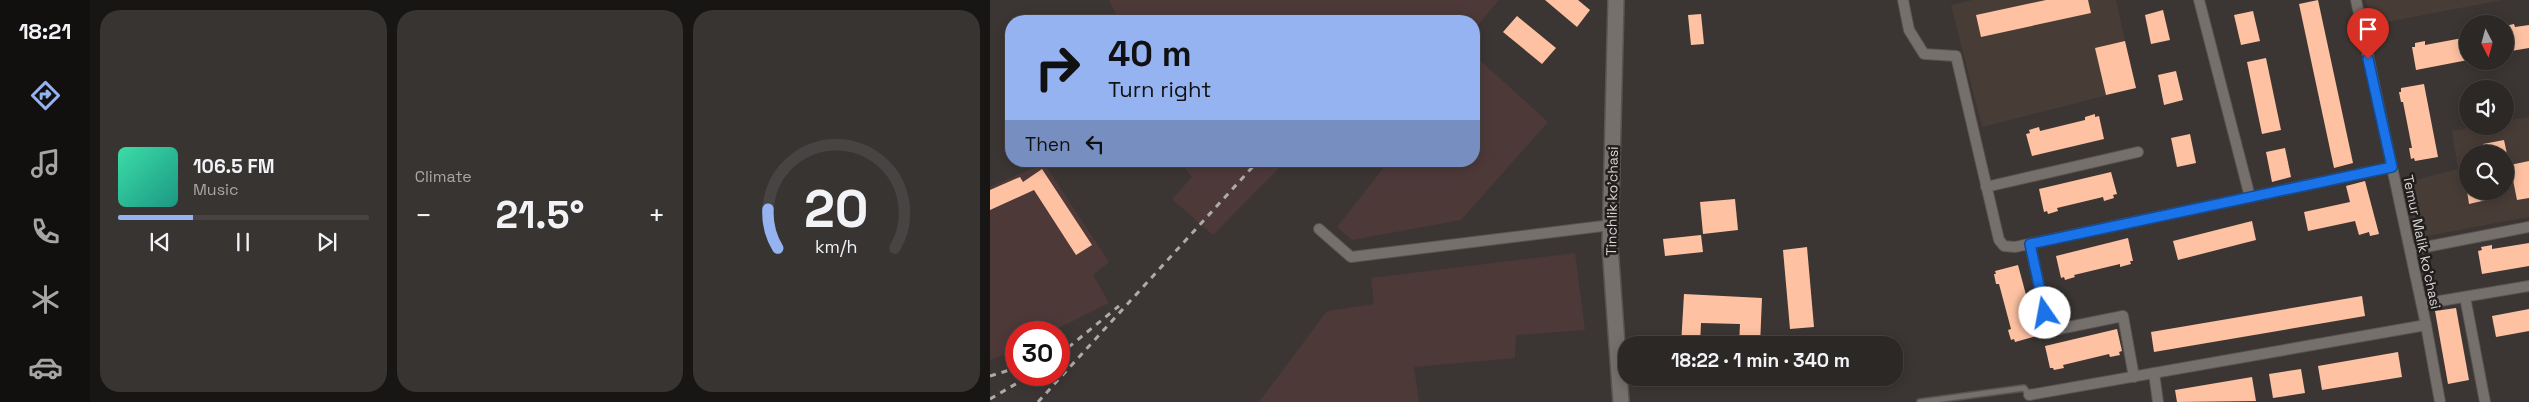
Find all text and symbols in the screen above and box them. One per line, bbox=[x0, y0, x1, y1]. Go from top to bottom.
pin bbox=[2347, 8, 2389, 59]
icon: arrive bbox=[2354, 15, 2382, 43]
north arrow bbox=[2459, 15, 2514, 70]
map controls bbox=[2459, 15, 2514, 200]
text: 18:21 bbox=[19, 17, 71, 45]
text: 40 m bbox=[1108, 32, 1192, 76]
icon: right bbox=[1025, 35, 1090, 100]
text: Turn right bbox=[1108, 75, 1211, 103]
icon: directions bbox=[28, 78, 63, 113]
button: sound bbox=[2459, 80, 2514, 135]
icon: left bbox=[1081, 130, 1109, 158]
text: Then bbox=[1025, 132, 1071, 157]
button: search bbox=[2459, 145, 2514, 200]
icon: music bbox=[28, 146, 63, 181]
street label: Tinchlik ko'chasi bbox=[1602, 146, 1622, 256]
text: 106.5 FM bbox=[193, 154, 274, 179]
text: Climate bbox=[415, 166, 472, 187]
street label: Temur Malik ko'chasi bbox=[2399, 173, 2445, 311]
text: 20 bbox=[804, 176, 869, 242]
text: Music bbox=[193, 179, 239, 200]
text: 21.5° bbox=[496, 191, 584, 239]
text: − bbox=[415, 197, 432, 233]
text: + bbox=[648, 197, 665, 233]
icon: phone bbox=[28, 214, 63, 249]
icon: previous bbox=[146, 228, 174, 256]
icon: pause bbox=[229, 228, 257, 256]
icon: next bbox=[313, 228, 341, 256]
text: km/h bbox=[815, 235, 858, 258]
icon: climate bbox=[28, 282, 63, 317]
position arrow bbox=[2018, 286, 2070, 338]
speed limit sign: 30 bbox=[1005, 321, 1070, 386]
text: 18:22 · 1 min · 340 m bbox=[1671, 348, 1850, 373]
icon: car bbox=[28, 350, 63, 385]

